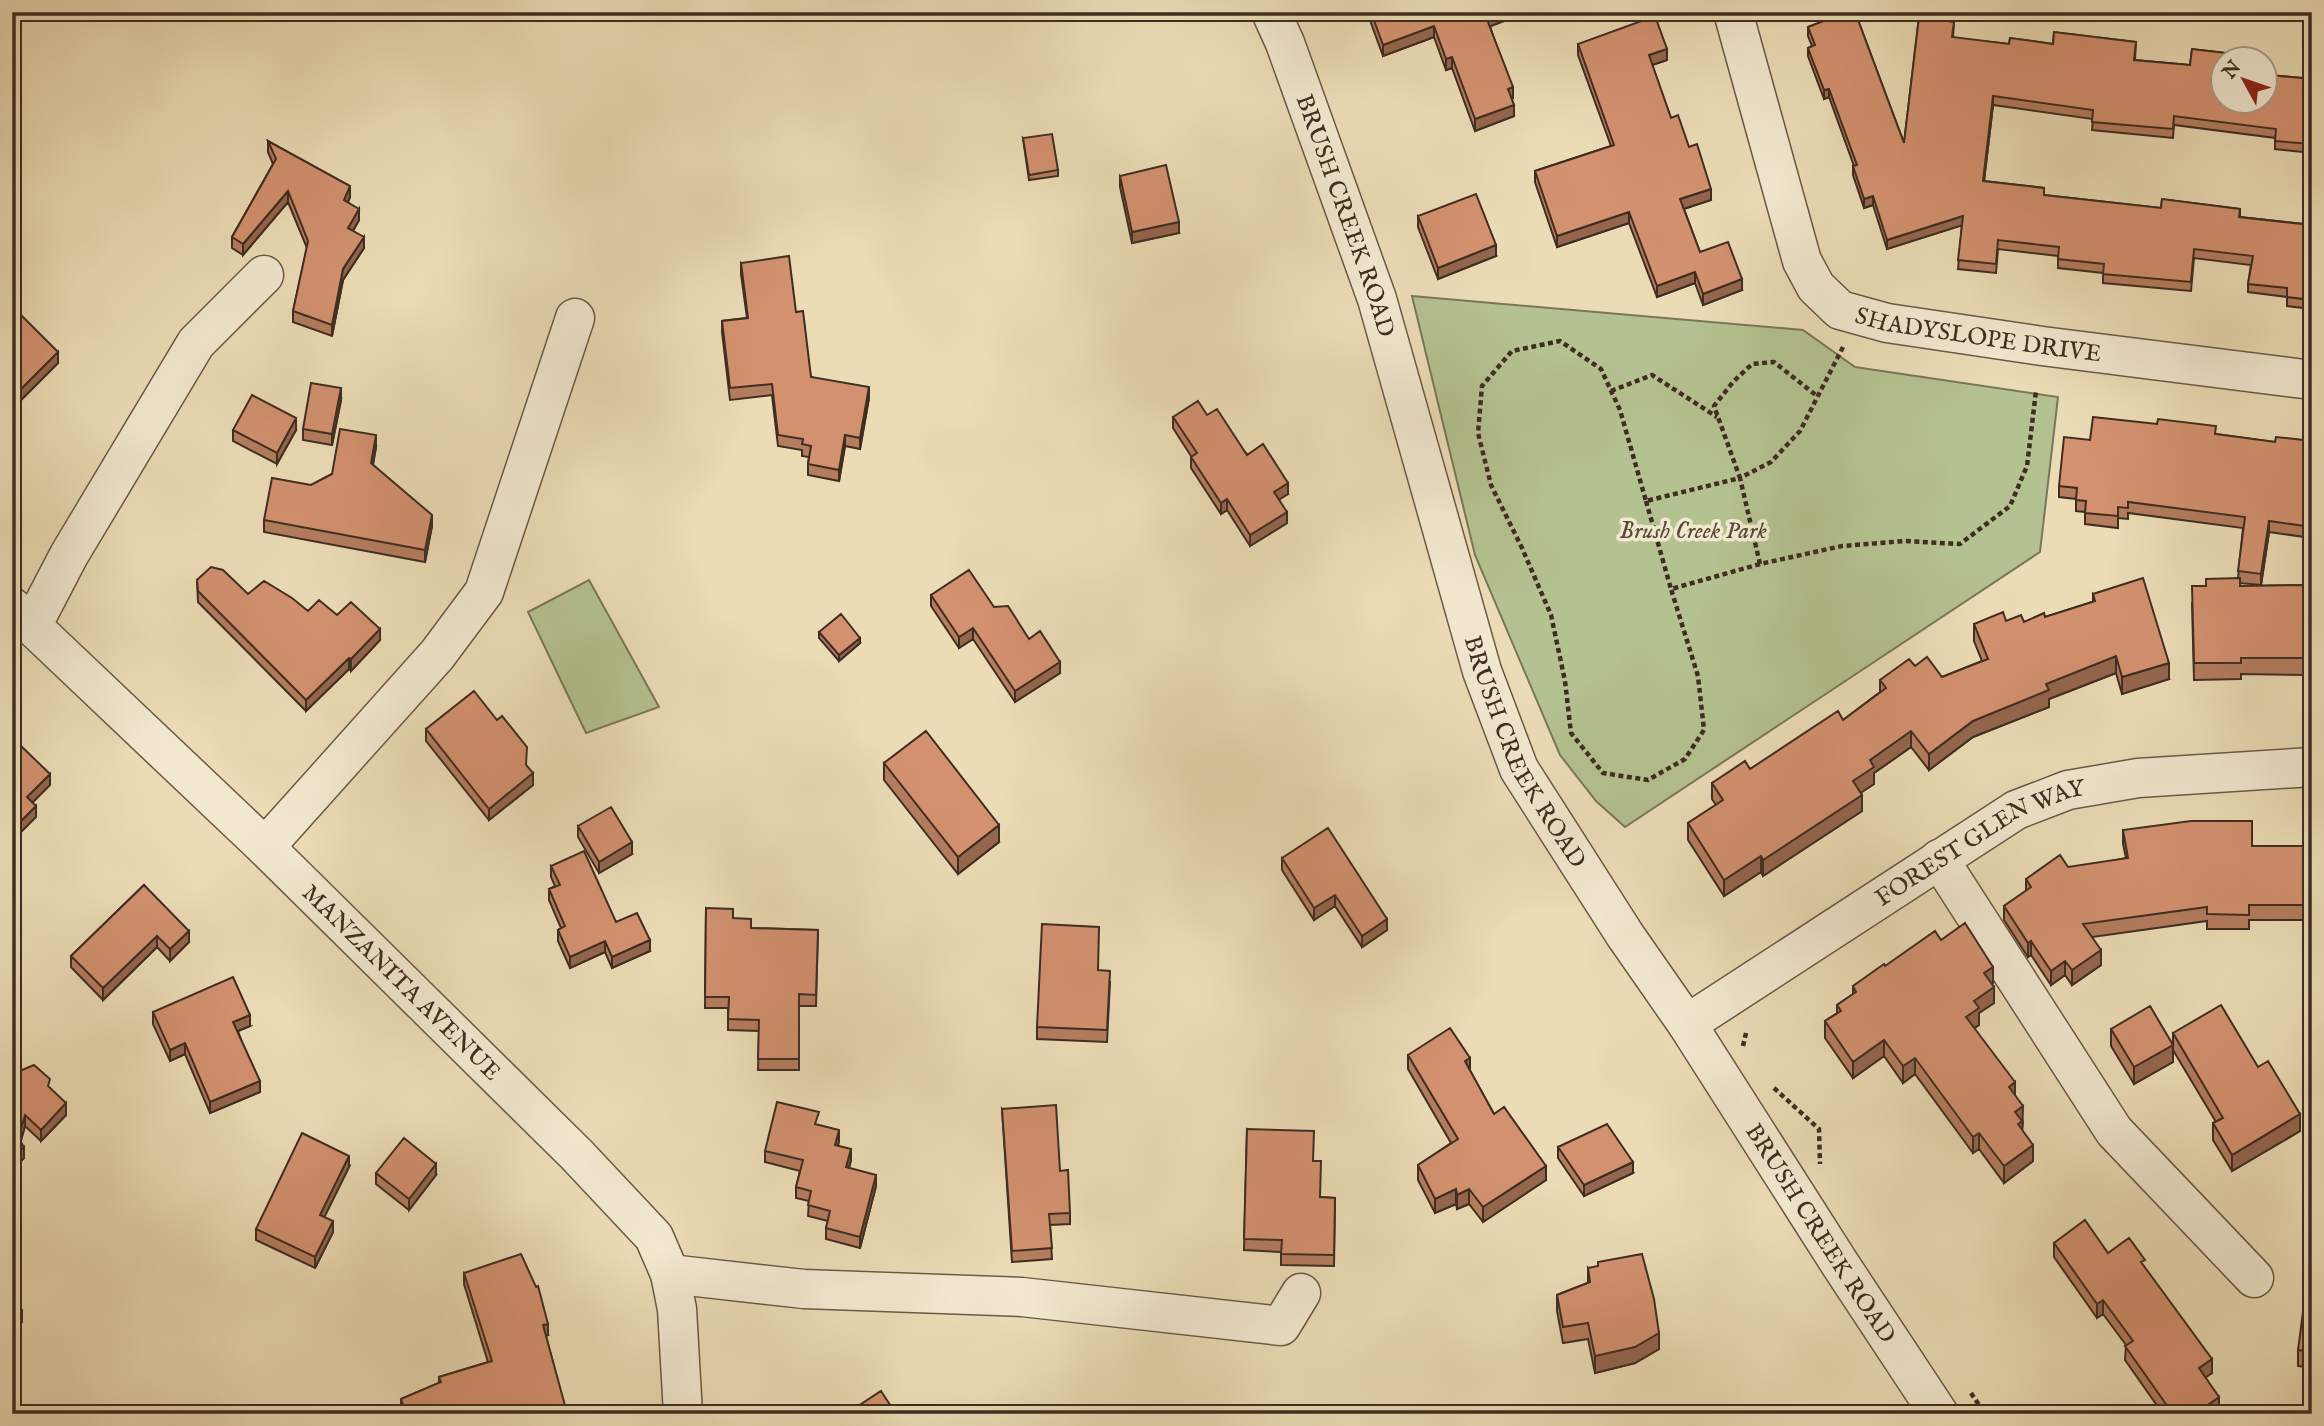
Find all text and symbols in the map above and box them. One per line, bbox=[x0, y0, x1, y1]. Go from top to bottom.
north arrow bbox=[2208, 46, 2278, 116]
text: N bbox=[2217, 56, 2247, 85]
street label: BRUSH CREEK ROAD bbox=[1288, 90, 1401, 341]
street label: SHADYSLOPE DRIVE bbox=[1851, 301, 2103, 370]
park label: Brush Creek Park bbox=[1619, 516, 1767, 547]
street label: BRUSH CREEK ROAD bbox=[1456, 632, 1592, 874]
street label: FOREST GLEN WAY bbox=[1870, 773, 2089, 914]
street label: MANZANITA AVENUE bbox=[295, 878, 507, 1088]
street label: BRUSH CREEK ROAD bbox=[1738, 1118, 1902, 1350]

